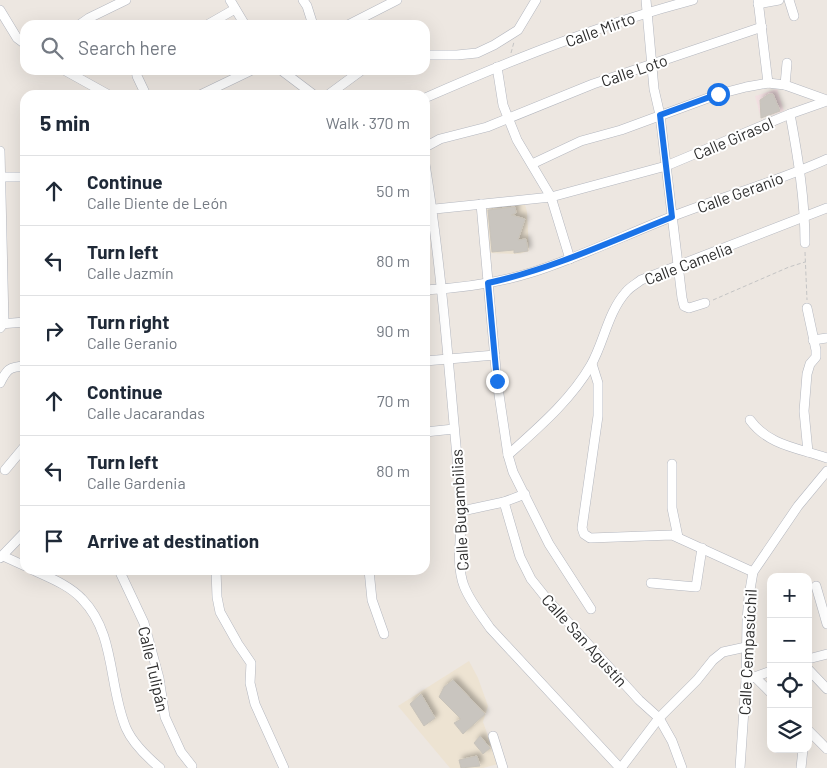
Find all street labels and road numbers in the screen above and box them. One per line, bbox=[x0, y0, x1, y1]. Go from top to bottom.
street label: Calle Mirto bbox=[563, 8, 637, 50]
street label: Calle Loto bbox=[598, 50, 670, 90]
street label: Calle Girasol bbox=[690, 113, 776, 163]
street label: Calle Geranio bbox=[694, 168, 786, 216]
street label: Calle Camelia bbox=[642, 238, 734, 288]
street label: Calle Bugambilias bbox=[446, 449, 472, 571]
street label: Calle Cempasúchil bbox=[734, 588, 760, 716]
street label: Calle San Agustín bbox=[538, 590, 632, 690]
street label: Calle Tulipán bbox=[135, 624, 173, 714]

